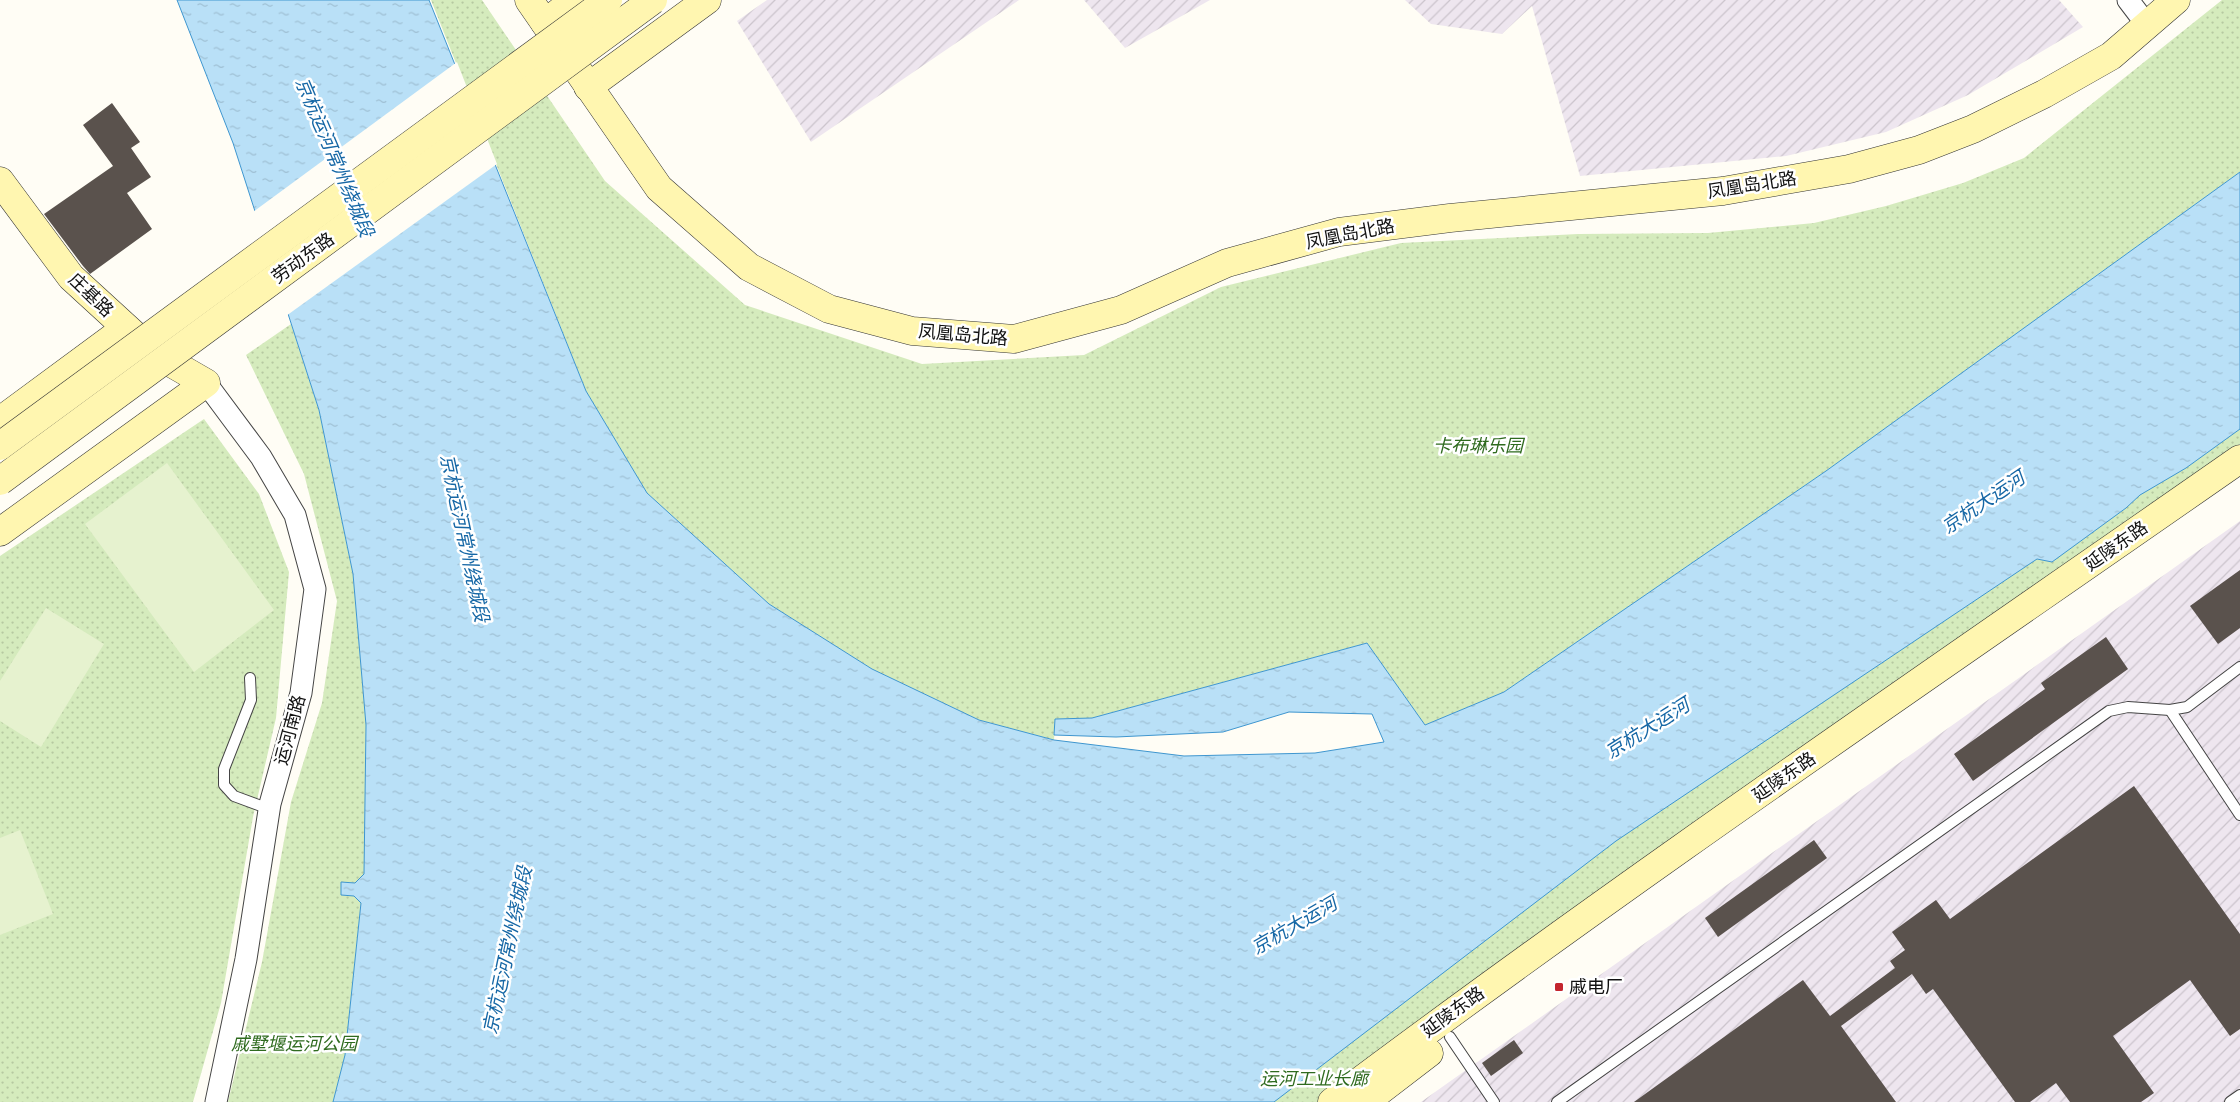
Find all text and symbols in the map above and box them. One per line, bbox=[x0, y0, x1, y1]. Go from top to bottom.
water label: 京杭运河常州绕城段 bbox=[291, 72, 383, 242]
street label: 凤凰岛北路 bbox=[1705, 163, 1798, 203]
street label: 凤凰岛北路 bbox=[1303, 211, 1396, 253]
street label: 劳动东路 bbox=[265, 225, 339, 288]
street label: 庄基路 bbox=[64, 265, 121, 322]
street label: 凤凰岛北路 bbox=[917, 316, 1009, 350]
park label: 卡布琳乐园 bbox=[1433, 431, 1526, 457]
water label: 京杭运河常州绕城段 bbox=[435, 451, 498, 626]
water label: 京杭大运河 bbox=[1935, 461, 2032, 539]
street label: 延陵东路 bbox=[2078, 513, 2152, 576]
water label: 京杭大运河 bbox=[1599, 688, 1697, 763]
street label: 运河南路 bbox=[266, 691, 310, 768]
street label: 延陵东路 bbox=[1746, 744, 1820, 807]
water label: 京杭运河常州绕城段 bbox=[475, 861, 537, 1036]
water label: 京杭大运河 bbox=[1245, 886, 1345, 959]
place label: 戚电厂 bbox=[1569, 972, 1623, 998]
street label: 延陵东路 bbox=[1415, 979, 1489, 1042]
marker: 戚电厂 bbox=[1553, 981, 1565, 993]
park label: 戚墅堰运河公园 bbox=[231, 1029, 360, 1055]
park label: 运河工业长廊 bbox=[1260, 1064, 1371, 1090]

